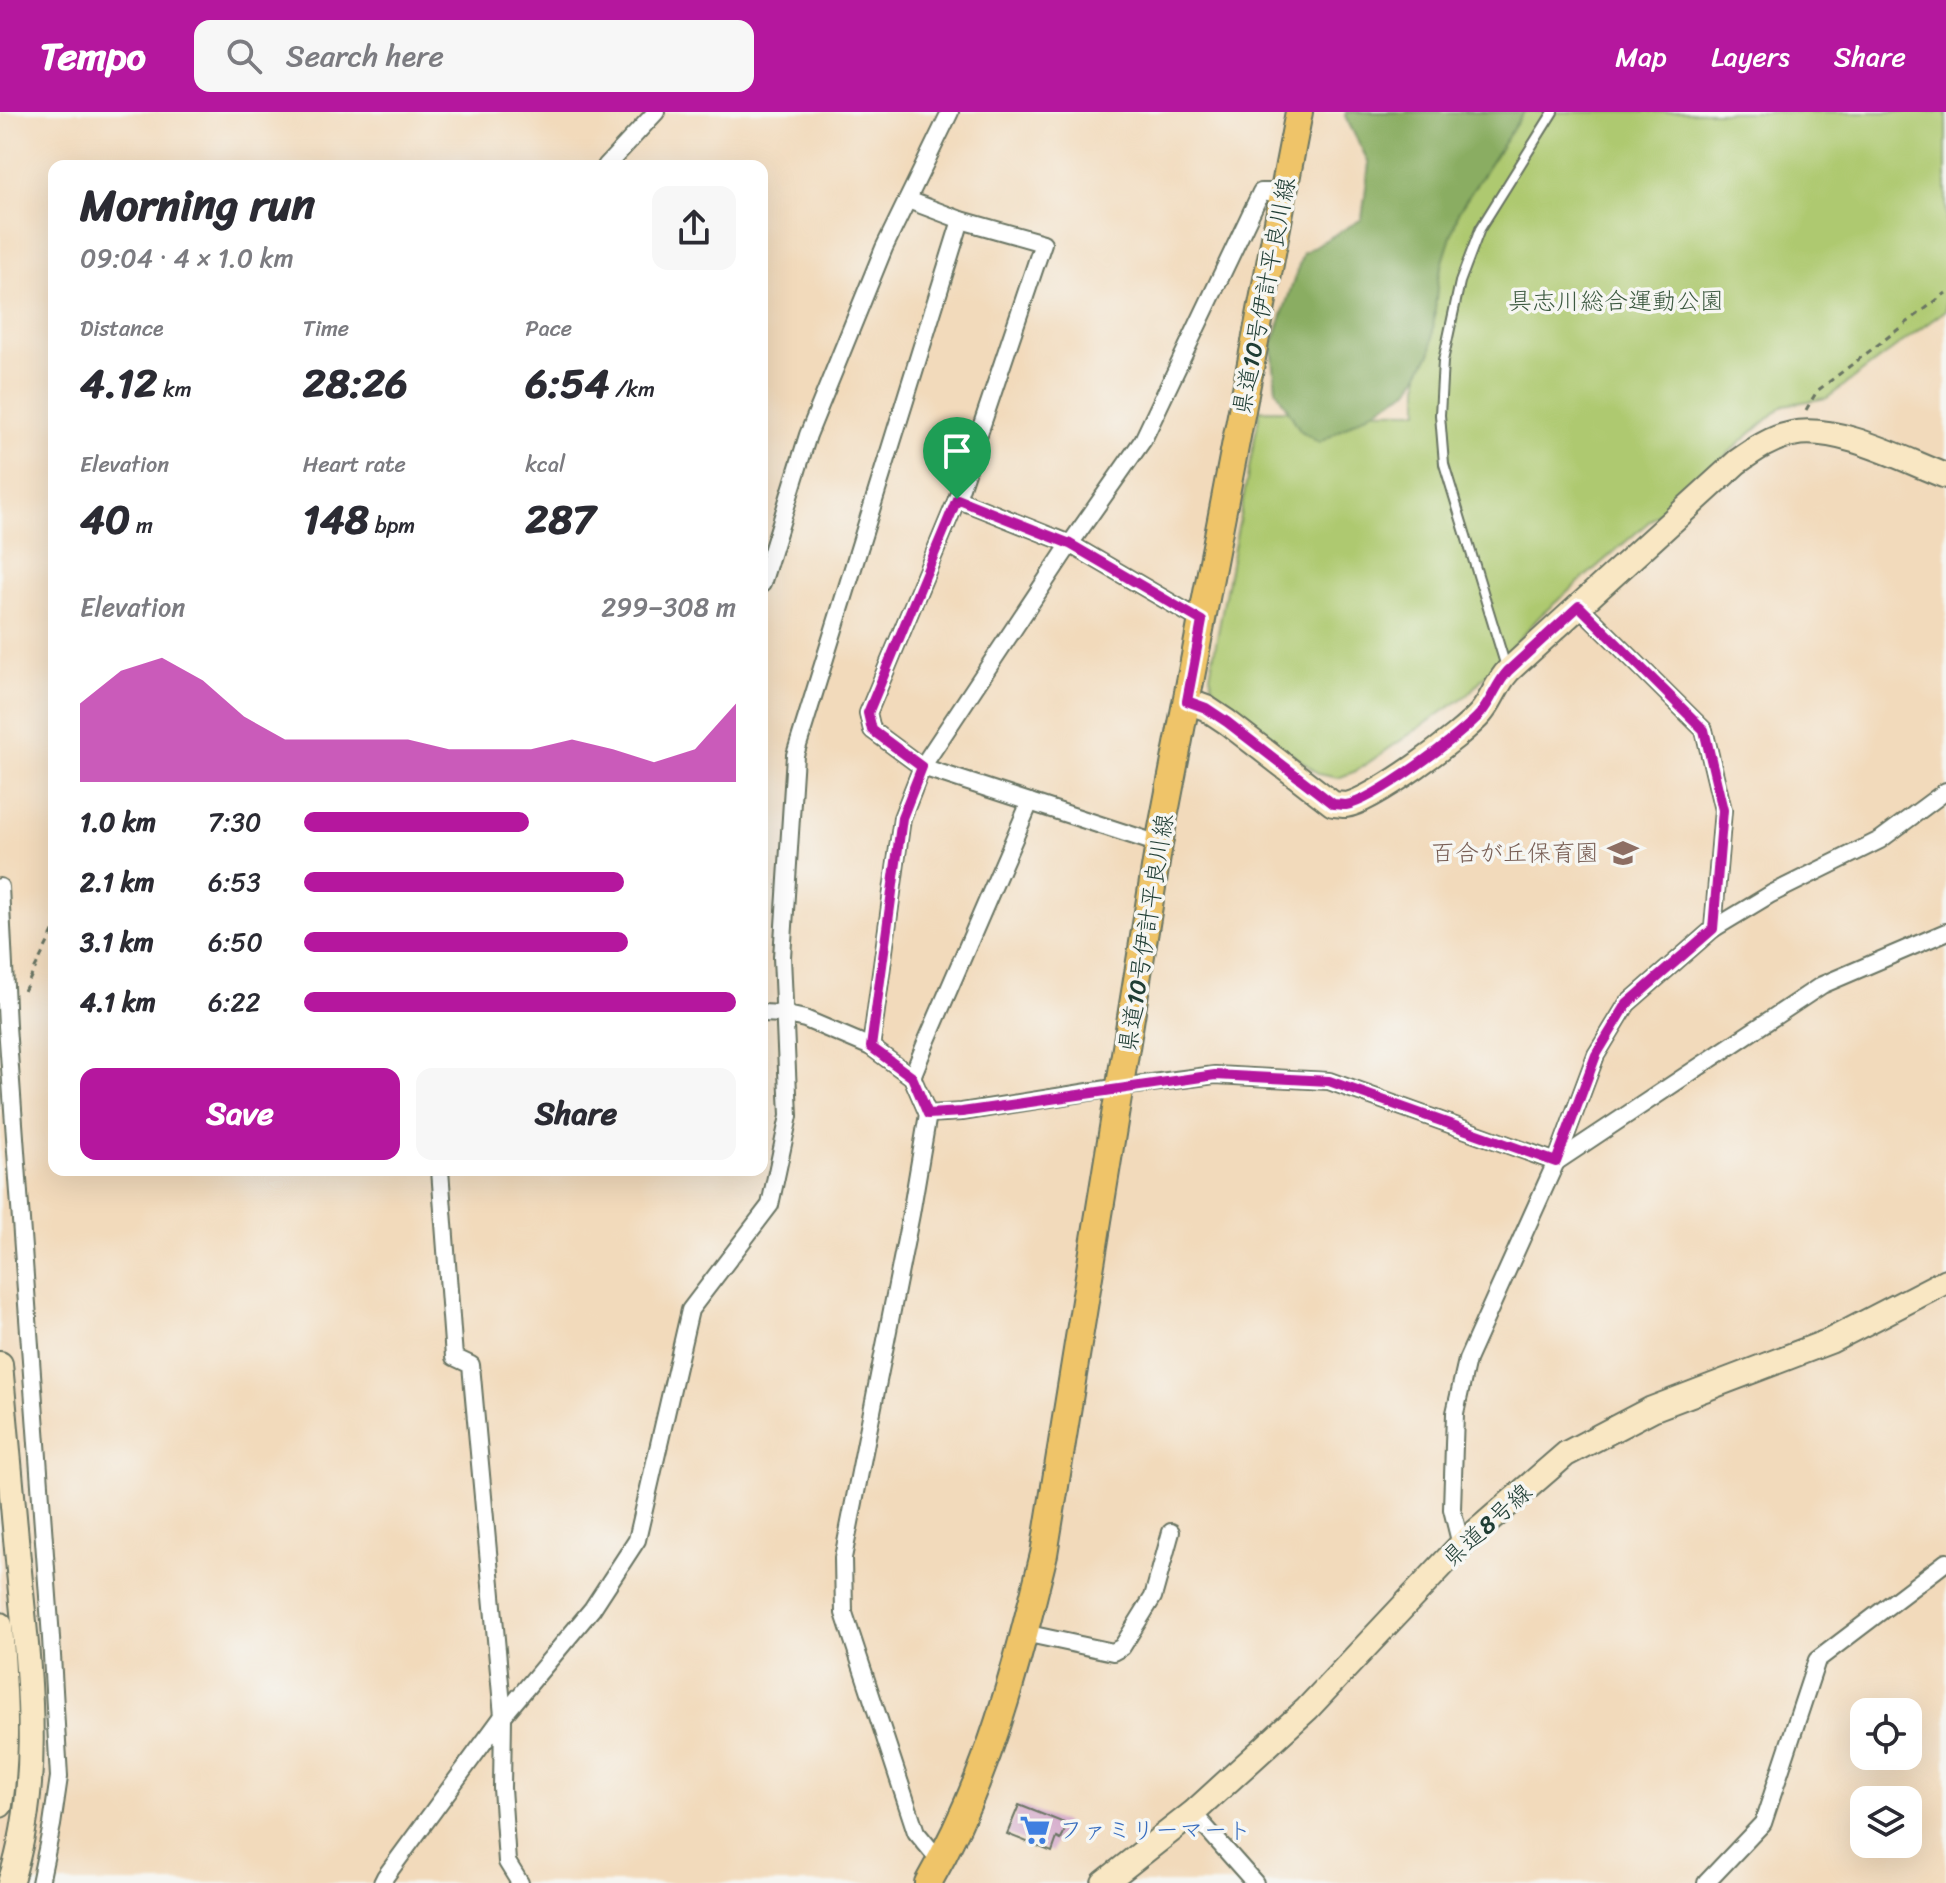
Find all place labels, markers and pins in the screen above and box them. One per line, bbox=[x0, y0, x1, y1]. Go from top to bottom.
pin bbox=[923, 417, 991, 499]
place label: 百合が丘保育園 bbox=[1431, 832, 1599, 874]
school or university icon: 百合が丘保育園 bbox=[1606, 836, 1640, 870]
place label: ファミリーマート bbox=[1059, 1809, 1251, 1851]
supermarket icon: ファミリーマート bbox=[1018, 1813, 1052, 1847]

